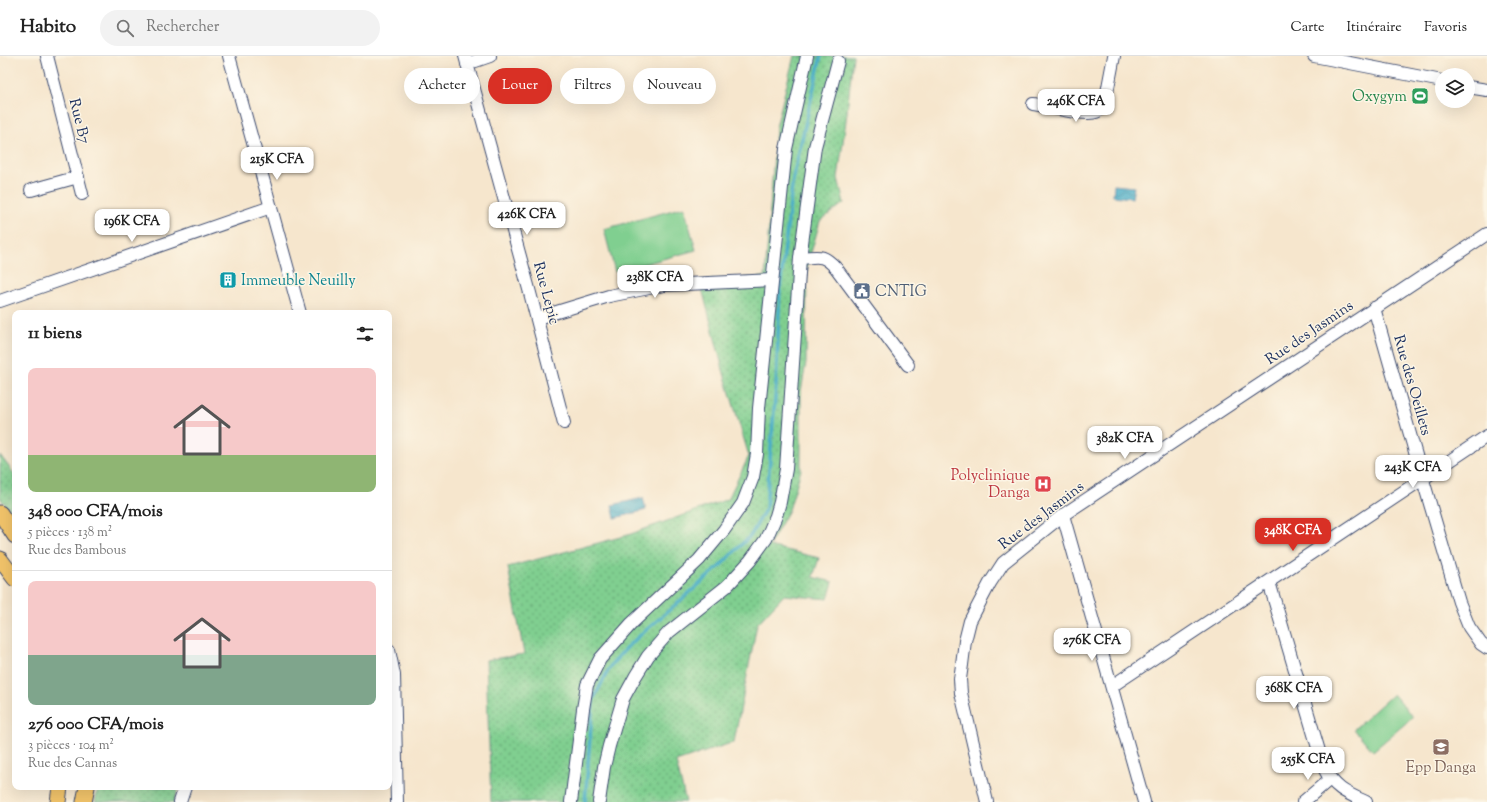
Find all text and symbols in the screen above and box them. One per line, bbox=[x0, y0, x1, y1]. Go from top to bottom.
search box bbox=[100, 10, 380, 46]
text: Habito bbox=[20, 14, 76, 41]
icon: search bbox=[114, 17, 136, 39]
text: Rechercher bbox=[146, 17, 219, 38]
text: Carte bbox=[1291, 18, 1324, 38]
text: Itinéraire bbox=[1346, 18, 1402, 38]
text: Favoris bbox=[1424, 18, 1467, 38]
chip: Acheter bbox=[404, 68, 480, 104]
chip: Louer bbox=[488, 68, 552, 104]
chip: Filtres bbox=[560, 68, 625, 104]
chip: Nouveau bbox=[633, 68, 716, 104]
map controls bbox=[1435, 68, 1475, 108]
button: layers bbox=[1435, 68, 1475, 108]
sports icon: Oxygym bbox=[1410, 86, 1430, 106]
place label: Oxygym bbox=[1352, 87, 1408, 108]
pin: 246K CFA bbox=[1035, 89, 1117, 123]
text: 246K CFA bbox=[1047, 93, 1105, 111]
street label: Rue B7 bbox=[63, 96, 94, 147]
pin: 215K CFA bbox=[236, 147, 318, 181]
text: 215K CFA bbox=[250, 151, 304, 169]
pin: 426K CFA bbox=[486, 202, 568, 236]
text: 426K CFA bbox=[498, 206, 556, 224]
pin: 196K CFA bbox=[91, 209, 173, 243]
text: 196K CFA bbox=[104, 213, 160, 231]
street label: Rue Lepic bbox=[527, 260, 564, 327]
pin: 238K CFA bbox=[614, 265, 696, 299]
text: 238K CFA bbox=[626, 269, 684, 287]
building icon: Immeuble Neuilly bbox=[218, 270, 238, 290]
place label: Immeuble Neuilly bbox=[241, 271, 356, 292]
public building icon: CNTIG bbox=[852, 281, 872, 301]
place label: CNTIG bbox=[875, 282, 927, 303]
street label: Rue des Jasmins bbox=[1262, 296, 1358, 371]
text: 11 biens bbox=[28, 322, 82, 346]
icon: filters bbox=[354, 323, 376, 345]
street label: Rue des Oeillets bbox=[1387, 333, 1436, 438]
icon: home bbox=[166, 394, 238, 466]
pin: 382K CFA bbox=[1084, 426, 1166, 460]
text: 382K CFA bbox=[1096, 430, 1154, 448]
pin: 243K CFA bbox=[1372, 455, 1454, 489]
text: 243K CFA bbox=[1384, 459, 1442, 477]
place label: Polyclinique Danga bbox=[951, 466, 1030, 504]
hospital icon: Polyclinique Danga bbox=[1033, 474, 1053, 494]
street label: Rue des Jasmins bbox=[995, 477, 1089, 555]
text: 348 000 CFA/mois bbox=[28, 500, 163, 524]
pin: 348K CFA bbox=[1252, 518, 1334, 552]
text: 348K CFA bbox=[1264, 522, 1322, 540]
text: 5 pièces · 138 m² bbox=[28, 524, 112, 542]
text: Rue des Bambous bbox=[28, 542, 126, 560]
icon: home bbox=[166, 607, 238, 679]
pin: 276K CFA bbox=[1051, 628, 1133, 662]
text: 276K CFA bbox=[1063, 632, 1121, 650]
pin: 368K CFA bbox=[1253, 676, 1335, 710]
text: 368K CFA bbox=[1265, 680, 1323, 698]
text: 276 000 CFA/mois bbox=[28, 713, 164, 737]
text: 3 pièces · 104 m² bbox=[28, 737, 114, 755]
school or university icon: Epp Danga bbox=[1431, 737, 1451, 757]
pin: 255K CFA bbox=[1267, 747, 1349, 781]
text: 255K CFA bbox=[1281, 751, 1335, 769]
text: Rue des Cannas bbox=[28, 755, 117, 773]
place label: Epp Danga bbox=[1406, 758, 1476, 779]

